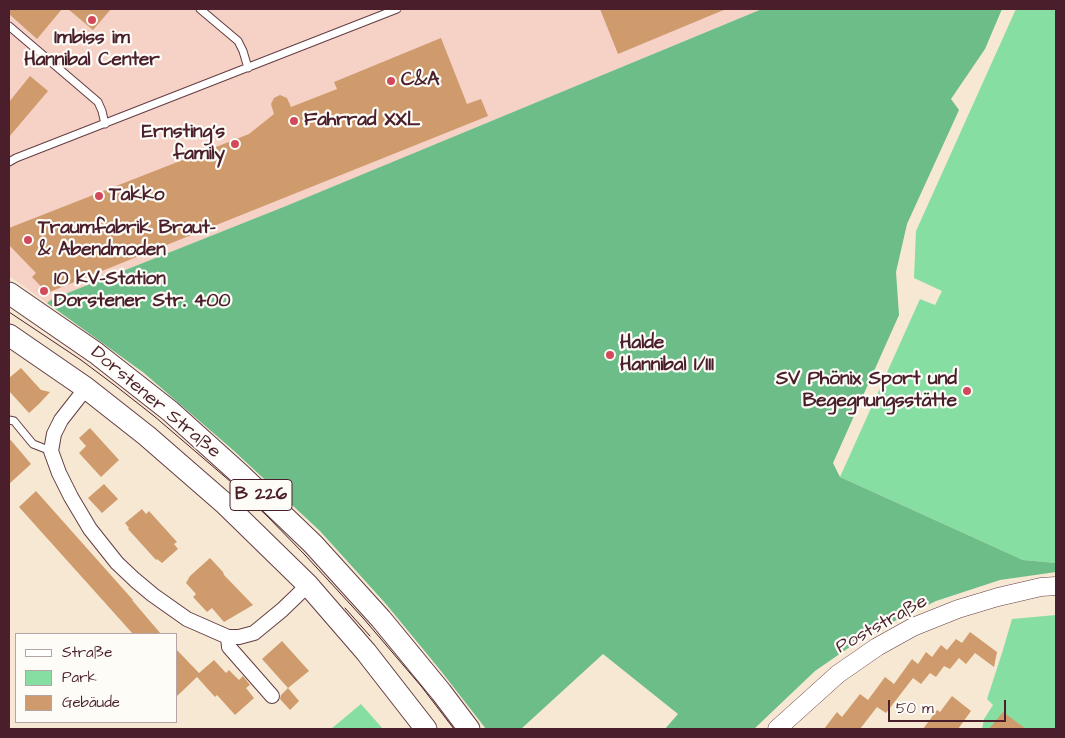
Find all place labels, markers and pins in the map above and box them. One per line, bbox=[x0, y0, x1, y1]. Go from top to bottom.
marker: Imbiss im Hannibal Center bbox=[86, 14, 98, 26]
place label: Imbiss im Hannibal Center bbox=[24, 28, 160, 72]
place label: C&A bbox=[401, 70, 439, 92]
marker: C&A bbox=[385, 75, 397, 87]
place label: Fahrrad XXL bbox=[304, 110, 420, 132]
marker: Fahrrad XXL bbox=[288, 115, 300, 127]
place label: Ernsting's family bbox=[142, 122, 225, 166]
marker: Ernsting's family bbox=[229, 138, 241, 150]
place label: Takko bbox=[109, 185, 165, 207]
marker: Takko bbox=[93, 190, 105, 202]
place label: Traumfabrik Braut- & Abendmoden bbox=[38, 218, 216, 262]
marker: Traumfabrik Braut- & Abendmoden bbox=[22, 234, 34, 246]
place label: 10 kV-Station Dorstener Str. 400 bbox=[54, 269, 230, 313]
marker: 10 kV-Station Dorstener Str. 400 bbox=[38, 285, 50, 297]
place label: Halde Hannibal I/III bbox=[620, 333, 714, 377]
marker: Halde Hannibal I/III bbox=[604, 349, 616, 361]
place label: SV Phönix Sport und Begegnungsstätte bbox=[776, 369, 957, 413]
marker: SV Phönix Sport und Begegnungsstätte bbox=[961, 385, 973, 397]

